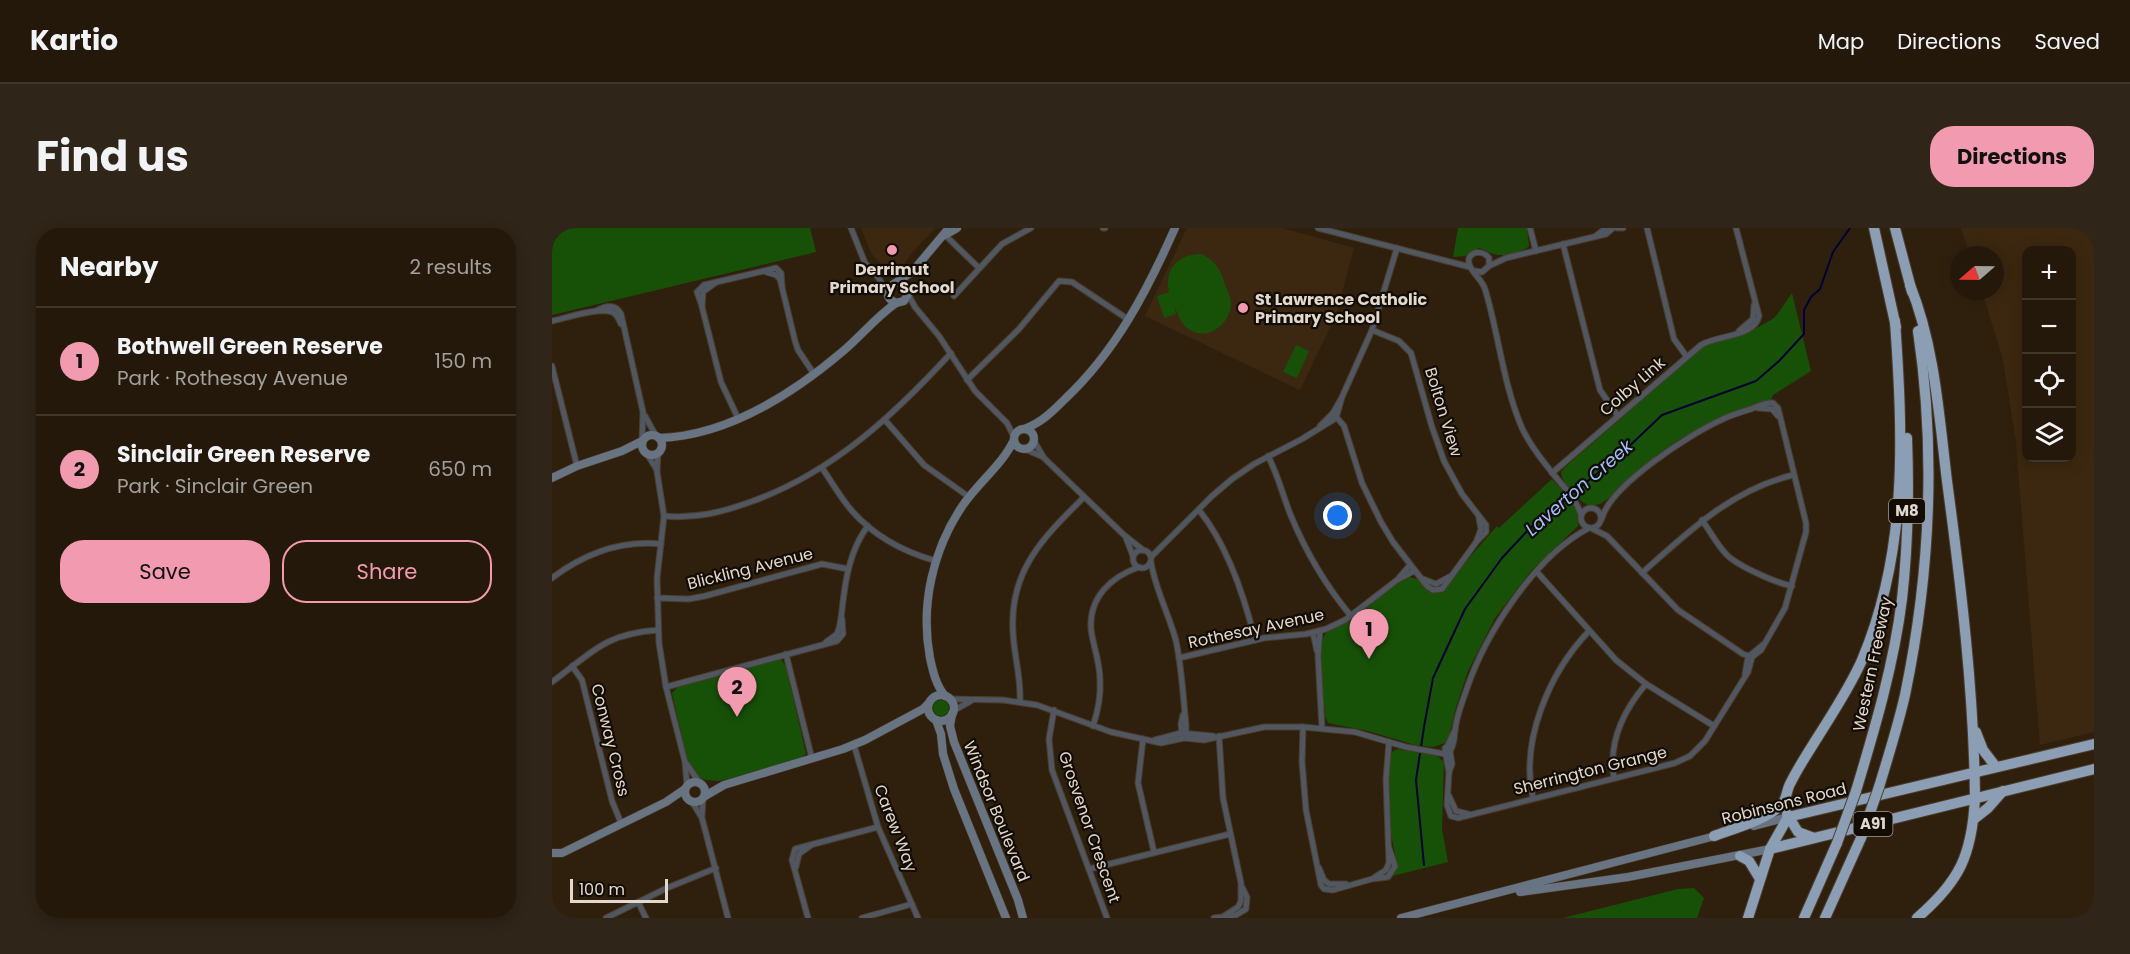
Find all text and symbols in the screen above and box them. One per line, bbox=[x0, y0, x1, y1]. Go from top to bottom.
text: Kartio bbox=[30, 21, 118, 60]
text: Map bbox=[1818, 27, 1864, 56]
text: Directions bbox=[1897, 27, 2001, 56]
text: Saved bbox=[2034, 27, 2100, 56]
button: Directions bbox=[1930, 126, 2094, 187]
text: Find us bbox=[36, 127, 189, 186]
marker: Derrimut Primary School bbox=[885, 243, 899, 257]
north arrow bbox=[1950, 246, 2004, 300]
map controls bbox=[2022, 246, 2076, 462]
button: + bbox=[2022, 246, 2076, 300]
text: Nearby bbox=[60, 249, 158, 285]
text: 2 results bbox=[409, 253, 492, 281]
place label: Derrimut Primary School bbox=[829, 258, 955, 299]
place label: St Lawrence Catholic Primary School bbox=[1255, 288, 1427, 329]
button: − bbox=[2022, 300, 2076, 354]
marker: St Lawrence Catholic Primary School bbox=[1236, 301, 1250, 315]
text: Bothwell Green Reserve bbox=[117, 331, 383, 362]
text: 1 bbox=[76, 347, 83, 375]
text: 150 m bbox=[435, 347, 492, 375]
street label: Colby Link bbox=[1595, 351, 1671, 421]
button: locate bbox=[2022, 354, 2076, 408]
text: Park · Rothesay Avenue bbox=[117, 364, 348, 392]
street label: Bolton View bbox=[1419, 365, 1468, 460]
button: layers bbox=[2022, 408, 2076, 462]
water label: Laverton Creek bbox=[1519, 433, 1638, 541]
text: Sinclair Green Reserve bbox=[117, 439, 370, 470]
text: 2 bbox=[74, 455, 85, 483]
text: 650 m bbox=[428, 455, 492, 483]
text: Park · Sinclair Green bbox=[117, 472, 313, 500]
road number: M8 bbox=[1889, 499, 1925, 523]
your location bbox=[1323, 501, 1352, 530]
button: Save bbox=[60, 540, 270, 603]
button: Share bbox=[282, 540, 492, 603]
street label: Blickling Avenue bbox=[685, 542, 816, 595]
street label: Western Freeway bbox=[1847, 595, 1898, 733]
street label: Rothesay Avenue bbox=[1186, 603, 1326, 654]
pin: 1 bbox=[1350, 610, 1388, 659]
pin: 2 bbox=[718, 668, 756, 717]
street label: Conway Cross bbox=[585, 681, 636, 799]
street label: Windsor Boulevard bbox=[958, 737, 1035, 885]
street label: Sherrington Grange bbox=[1511, 740, 1669, 801]
street label: Grosvenor Crescent bbox=[1053, 748, 1126, 906]
street label: Robinsons Road bbox=[1719, 777, 1849, 830]
street label: Carew Way bbox=[868, 781, 923, 875]
road number: A91 bbox=[1854, 812, 1892, 836]
scale bar bbox=[570, 876, 668, 904]
text: 100 m bbox=[579, 878, 625, 901]

